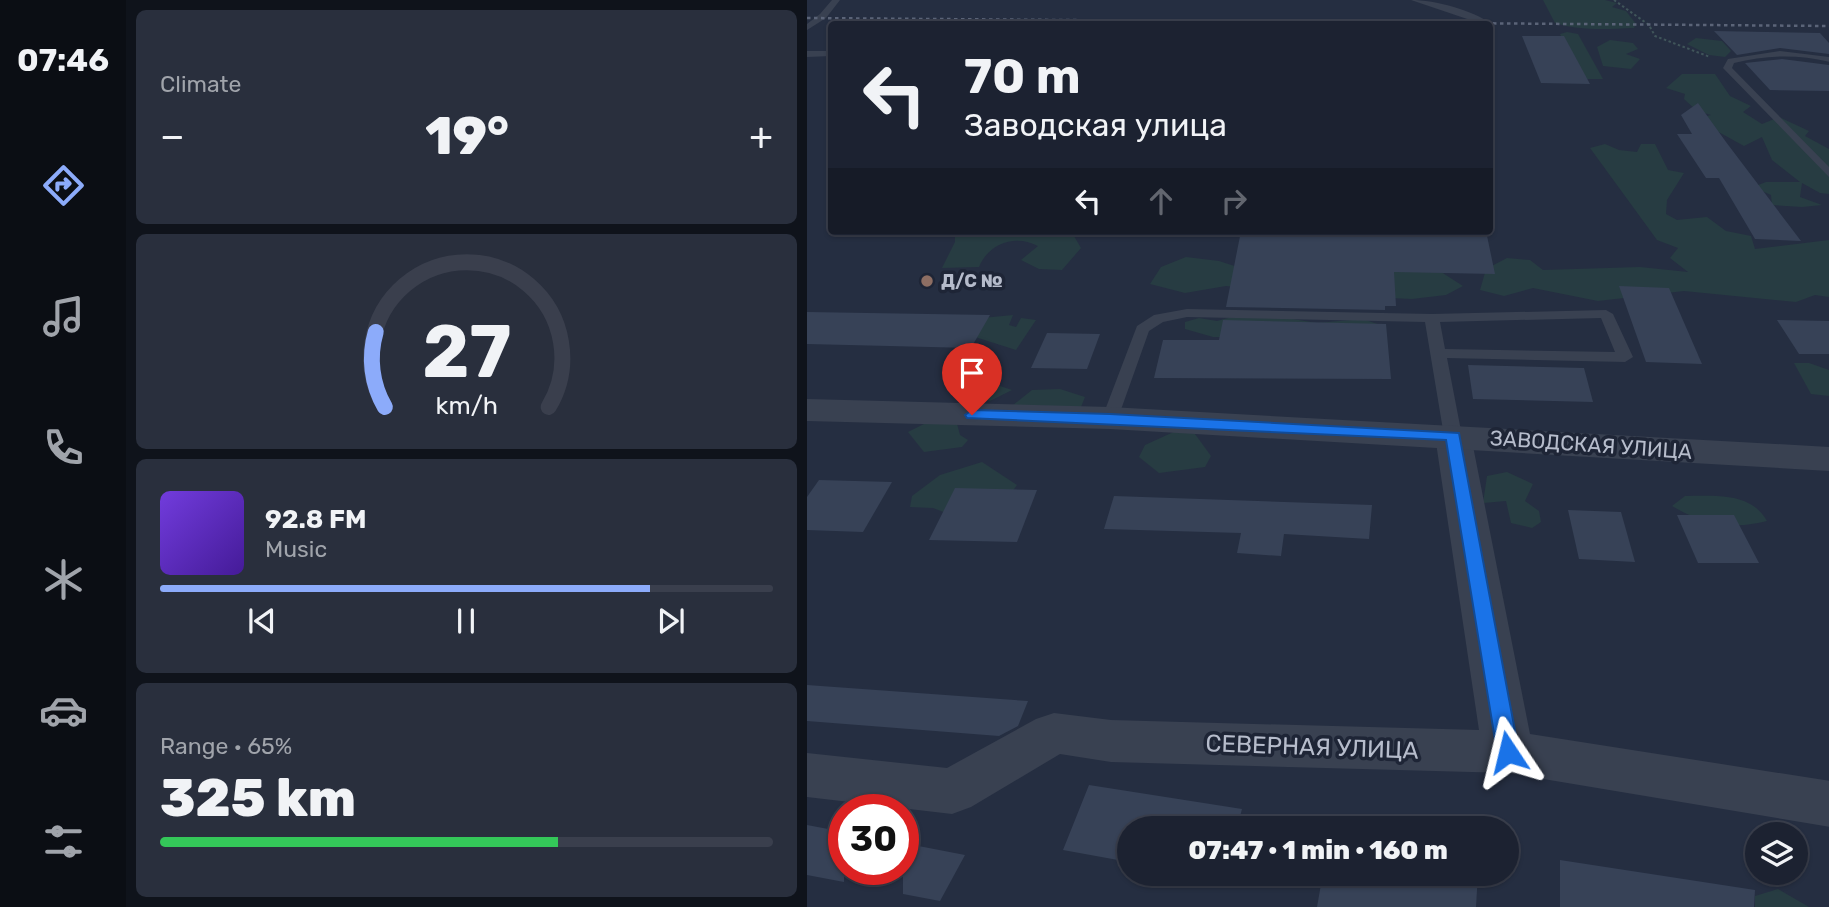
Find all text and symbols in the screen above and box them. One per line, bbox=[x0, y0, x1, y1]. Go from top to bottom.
text: 07:46 bbox=[17, 41, 109, 79]
text: 70 m bbox=[964, 47, 1081, 105]
icon: left bbox=[849, 49, 940, 140]
text: Climate bbox=[160, 70, 241, 98]
text: 19° bbox=[425, 105, 509, 167]
text: Заводская улица bbox=[964, 106, 1227, 144]
text: − bbox=[160, 113, 185, 159]
text: + bbox=[749, 113, 773, 159]
icon: directions bbox=[39, 161, 88, 210]
icon: left bbox=[1069, 182, 1107, 220]
icon: ahead bbox=[1142, 182, 1180, 220]
icon: right bbox=[1215, 182, 1253, 220]
place label: Д/С № bbox=[941, 270, 1003, 292]
marker: Д/С № bbox=[919, 273, 935, 289]
icon: music bbox=[39, 292, 88, 341]
text: 27 bbox=[422, 310, 511, 396]
pin bbox=[942, 343, 1002, 415]
icon: arrive bbox=[953, 354, 991, 392]
text: km/h bbox=[435, 391, 498, 420]
icon: phone bbox=[39, 423, 88, 472]
street label: ЗАВОДСКАЯ УЛИЦА bbox=[1489, 425, 1693, 464]
text: 92.8 FM bbox=[265, 504, 367, 535]
text: Music bbox=[265, 535, 327, 563]
icon: climate bbox=[39, 555, 88, 604]
icon: previous bbox=[243, 602, 281, 640]
icon: pause bbox=[447, 602, 485, 640]
icon: next bbox=[652, 602, 690, 640]
icon: car bbox=[39, 686, 88, 735]
position arrow bbox=[1471, 715, 1545, 789]
street label: СЕВЕРНАЯ УЛИЦА bbox=[1205, 729, 1419, 765]
text: Range · 65% bbox=[160, 732, 292, 760]
text: 325 km bbox=[160, 767, 356, 829]
speed limit sign: 30 bbox=[828, 794, 919, 885]
icon: filters bbox=[39, 817, 88, 866]
map controls bbox=[1745, 822, 1808, 885]
button: layers bbox=[1745, 822, 1808, 885]
text: 07:47 · 1 min · 160 m bbox=[1188, 835, 1448, 866]

